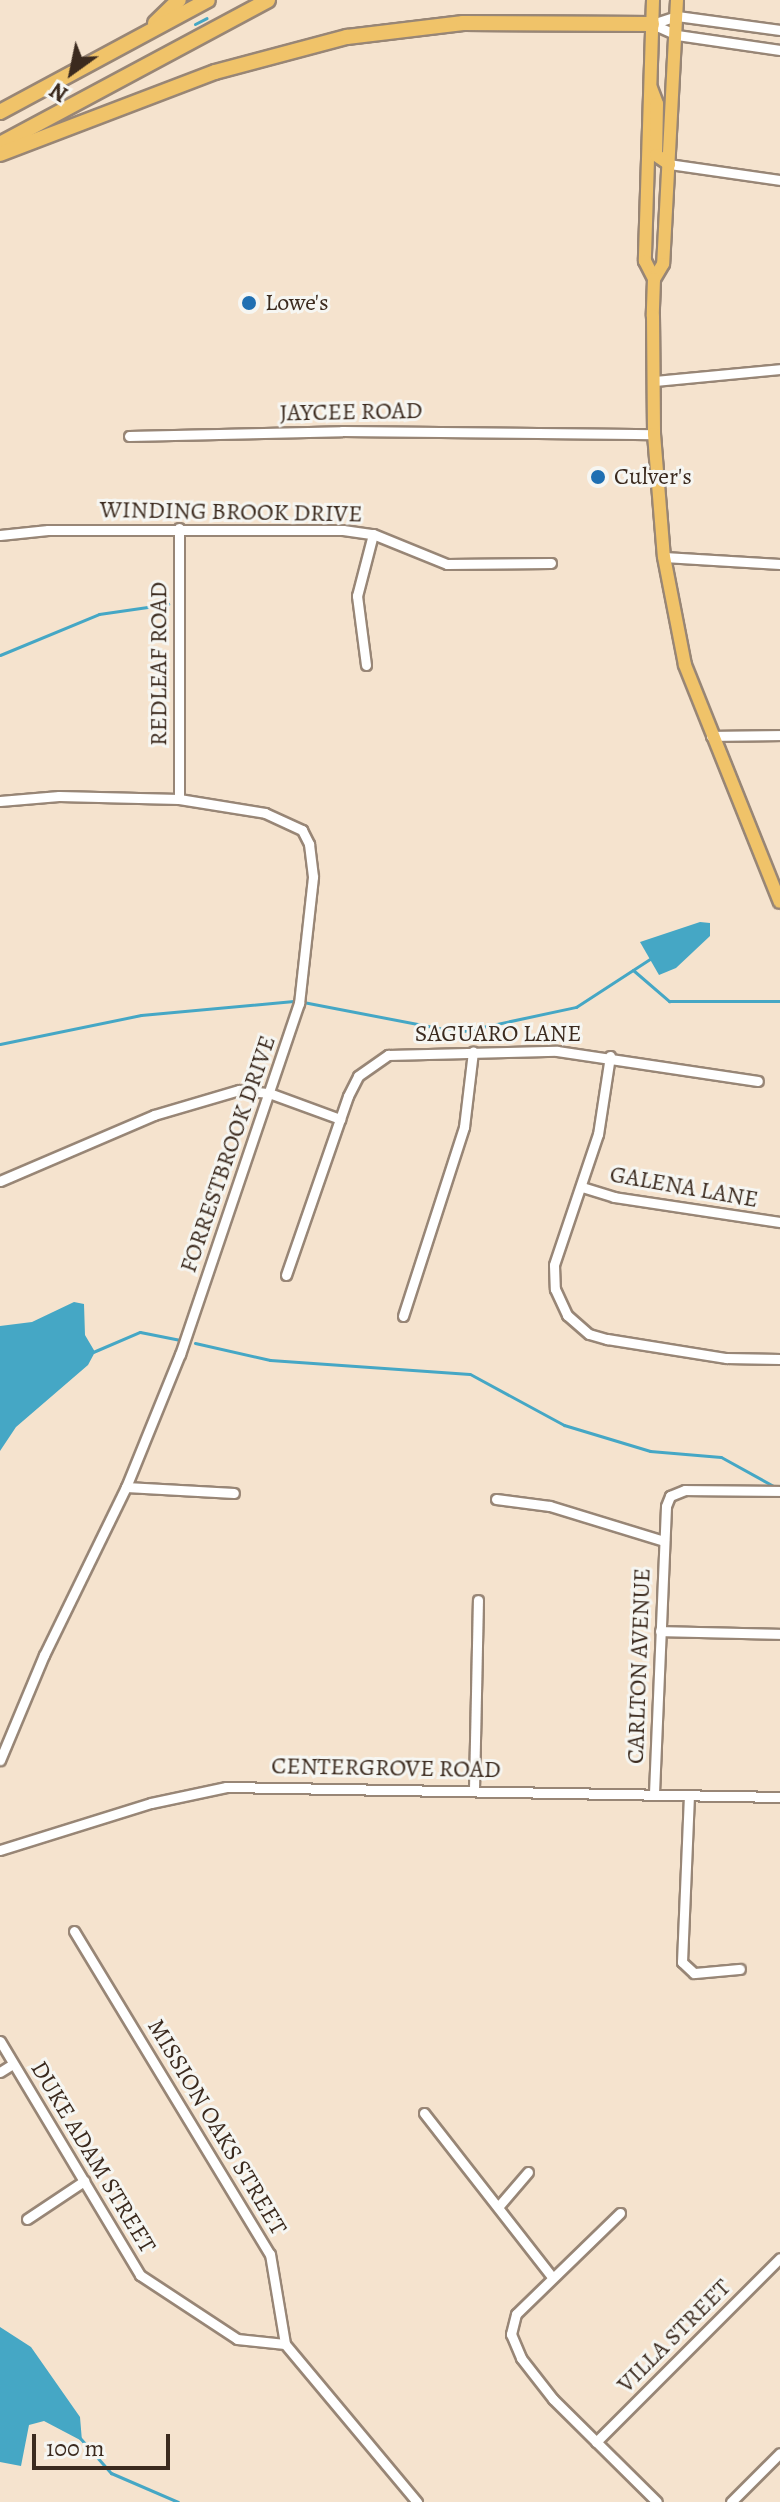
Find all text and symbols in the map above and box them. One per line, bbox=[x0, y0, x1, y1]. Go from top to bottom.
north arrow bbox=[32, 32, 112, 112]
text: N bbox=[44, 75, 74, 109]
place label: Lowe's bbox=[265, 289, 329, 317]
marker: Lowe's bbox=[240, 294, 258, 312]
street label: JAYCEE ROAD bbox=[279, 396, 423, 428]
place label: Culver's bbox=[614, 463, 692, 491]
marker: Culver's bbox=[589, 468, 607, 486]
street label: WINDING BROOK DRIVE bbox=[99, 495, 363, 529]
street label: REDLEAF ROAD bbox=[145, 582, 173, 746]
street label: SAGUARO LANE bbox=[415, 1020, 581, 1048]
street label: FORRESTBROOK DRIVE bbox=[174, 1032, 282, 1276]
street label: GALENA LANE bbox=[608, 1160, 760, 1214]
street label: CARLTON AVENUE bbox=[621, 1568, 657, 1764]
street label: CENTERGROVE ROAD bbox=[271, 1752, 501, 1784]
street label: MISSION OAKS STREET bbox=[141, 2014, 293, 2240]
street label: DUKE ADAM STREET bbox=[24, 2056, 162, 2258]
street label: VILLA STREET bbox=[611, 2273, 737, 2399]
scale bar bbox=[36, 2418, 174, 2468]
text: 100 m bbox=[46, 2432, 105, 2464]

